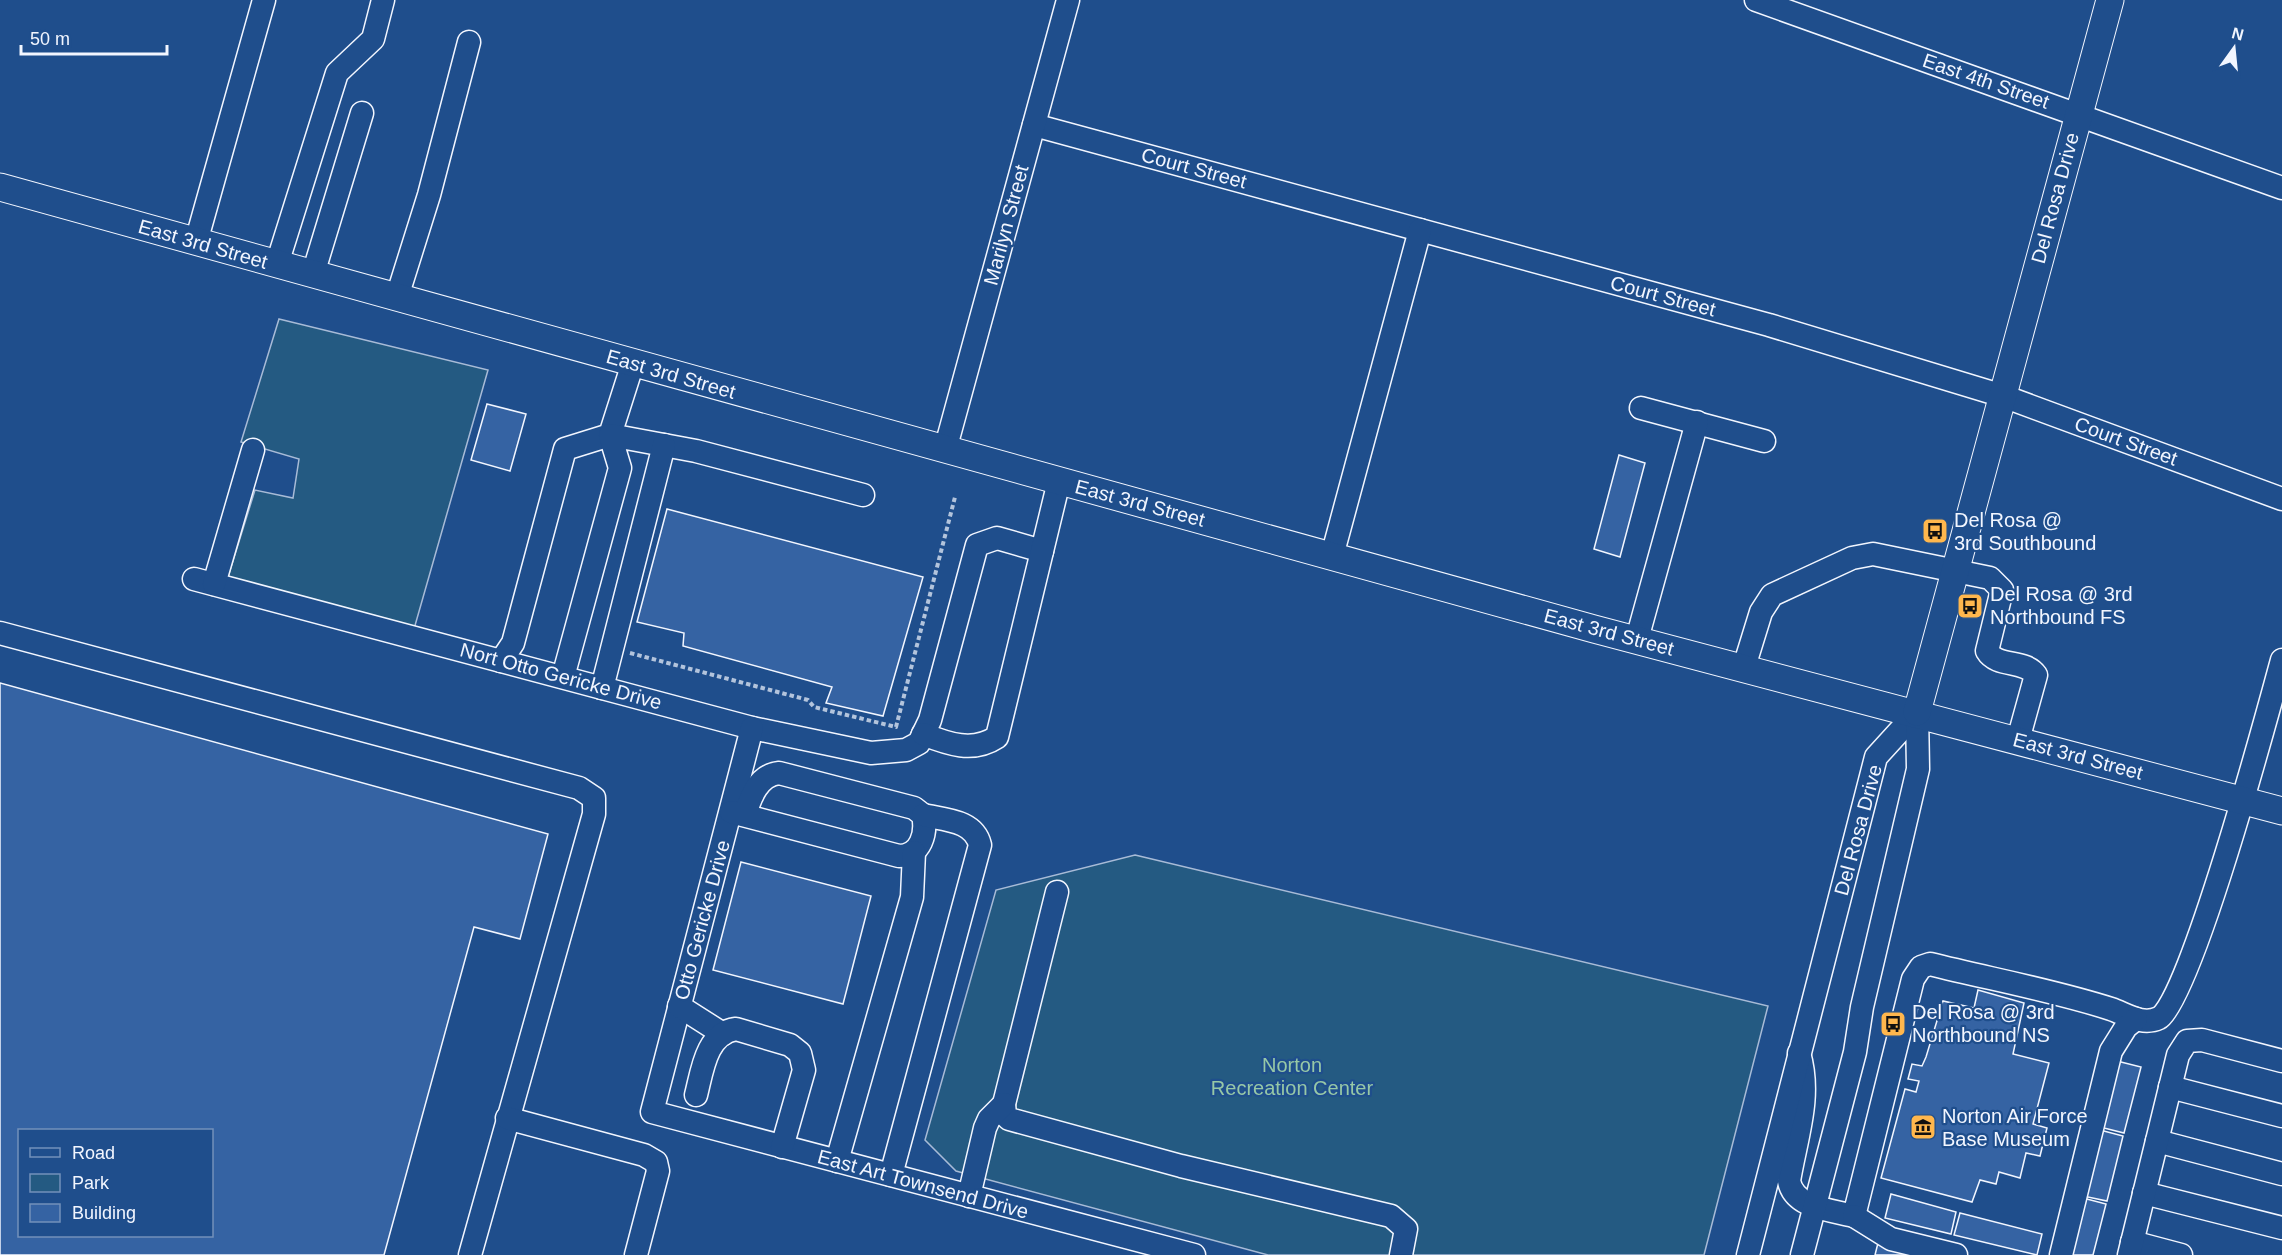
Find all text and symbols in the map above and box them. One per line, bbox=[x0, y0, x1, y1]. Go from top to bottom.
scale bar bbox=[21, 18, 166, 56]
north arrow bbox=[2204, 18, 2264, 78]
text: N bbox=[2230, 24, 2246, 44]
text: 50 m bbox=[30, 29, 70, 49]
street label: East 4th Street bbox=[1920, 49, 2053, 113]
street label: Del Rosa Drive bbox=[2027, 130, 2083, 266]
street label: Court Street bbox=[1139, 143, 1249, 193]
street label: Marilyn Street bbox=[979, 162, 1033, 287]
street label: East 3rd Street bbox=[136, 215, 271, 273]
street label: Court Street bbox=[1608, 271, 1718, 321]
street label: East 3rd Street bbox=[604, 345, 739, 403]
street label: Court Street bbox=[2072, 412, 2181, 470]
street label: East 3rd Street bbox=[1073, 475, 1208, 531]
place label: Del Rosa @ 3rd Southbound bbox=[1954, 509, 2096, 554]
bus stop icon: Del Rosa @ 3rd Southbound bbox=[1920, 516, 1950, 546]
place label: Del Rosa @ 3rd Northbound FS bbox=[1990, 583, 2133, 628]
bus stop icon: Del Rosa @ 3rd Northbound FS bbox=[1955, 591, 1985, 621]
street label: East 3rd Street bbox=[1542, 604, 1677, 660]
street label: Nort Otto Gericke Drive bbox=[458, 638, 664, 714]
street label: East 3rd Street bbox=[2011, 728, 2146, 784]
street label: Del Rosa Drive bbox=[1830, 762, 1886, 898]
street label: Otto Gericke Drive bbox=[670, 838, 734, 1002]
place label: Del Rosa @ 3rd Northbound NS bbox=[1912, 1001, 2055, 1046]
bus stop icon: Del Rosa @ 3rd Northbound NS bbox=[1878, 1009, 1908, 1039]
park label: Norton Recreation Center bbox=[1211, 1054, 1373, 1099]
place label: Norton Air Force Base Museum bbox=[1942, 1105, 2088, 1150]
museum icon: Norton Air Force Base Museum bbox=[1908, 1112, 1938, 1142]
legend bbox=[18, 1129, 213, 1237]
text: Road bbox=[72, 1143, 115, 1163]
street label: East Art Townsend Drive bbox=[815, 1145, 1031, 1223]
text: Park bbox=[72, 1173, 110, 1193]
text: Building bbox=[72, 1203, 136, 1223]

